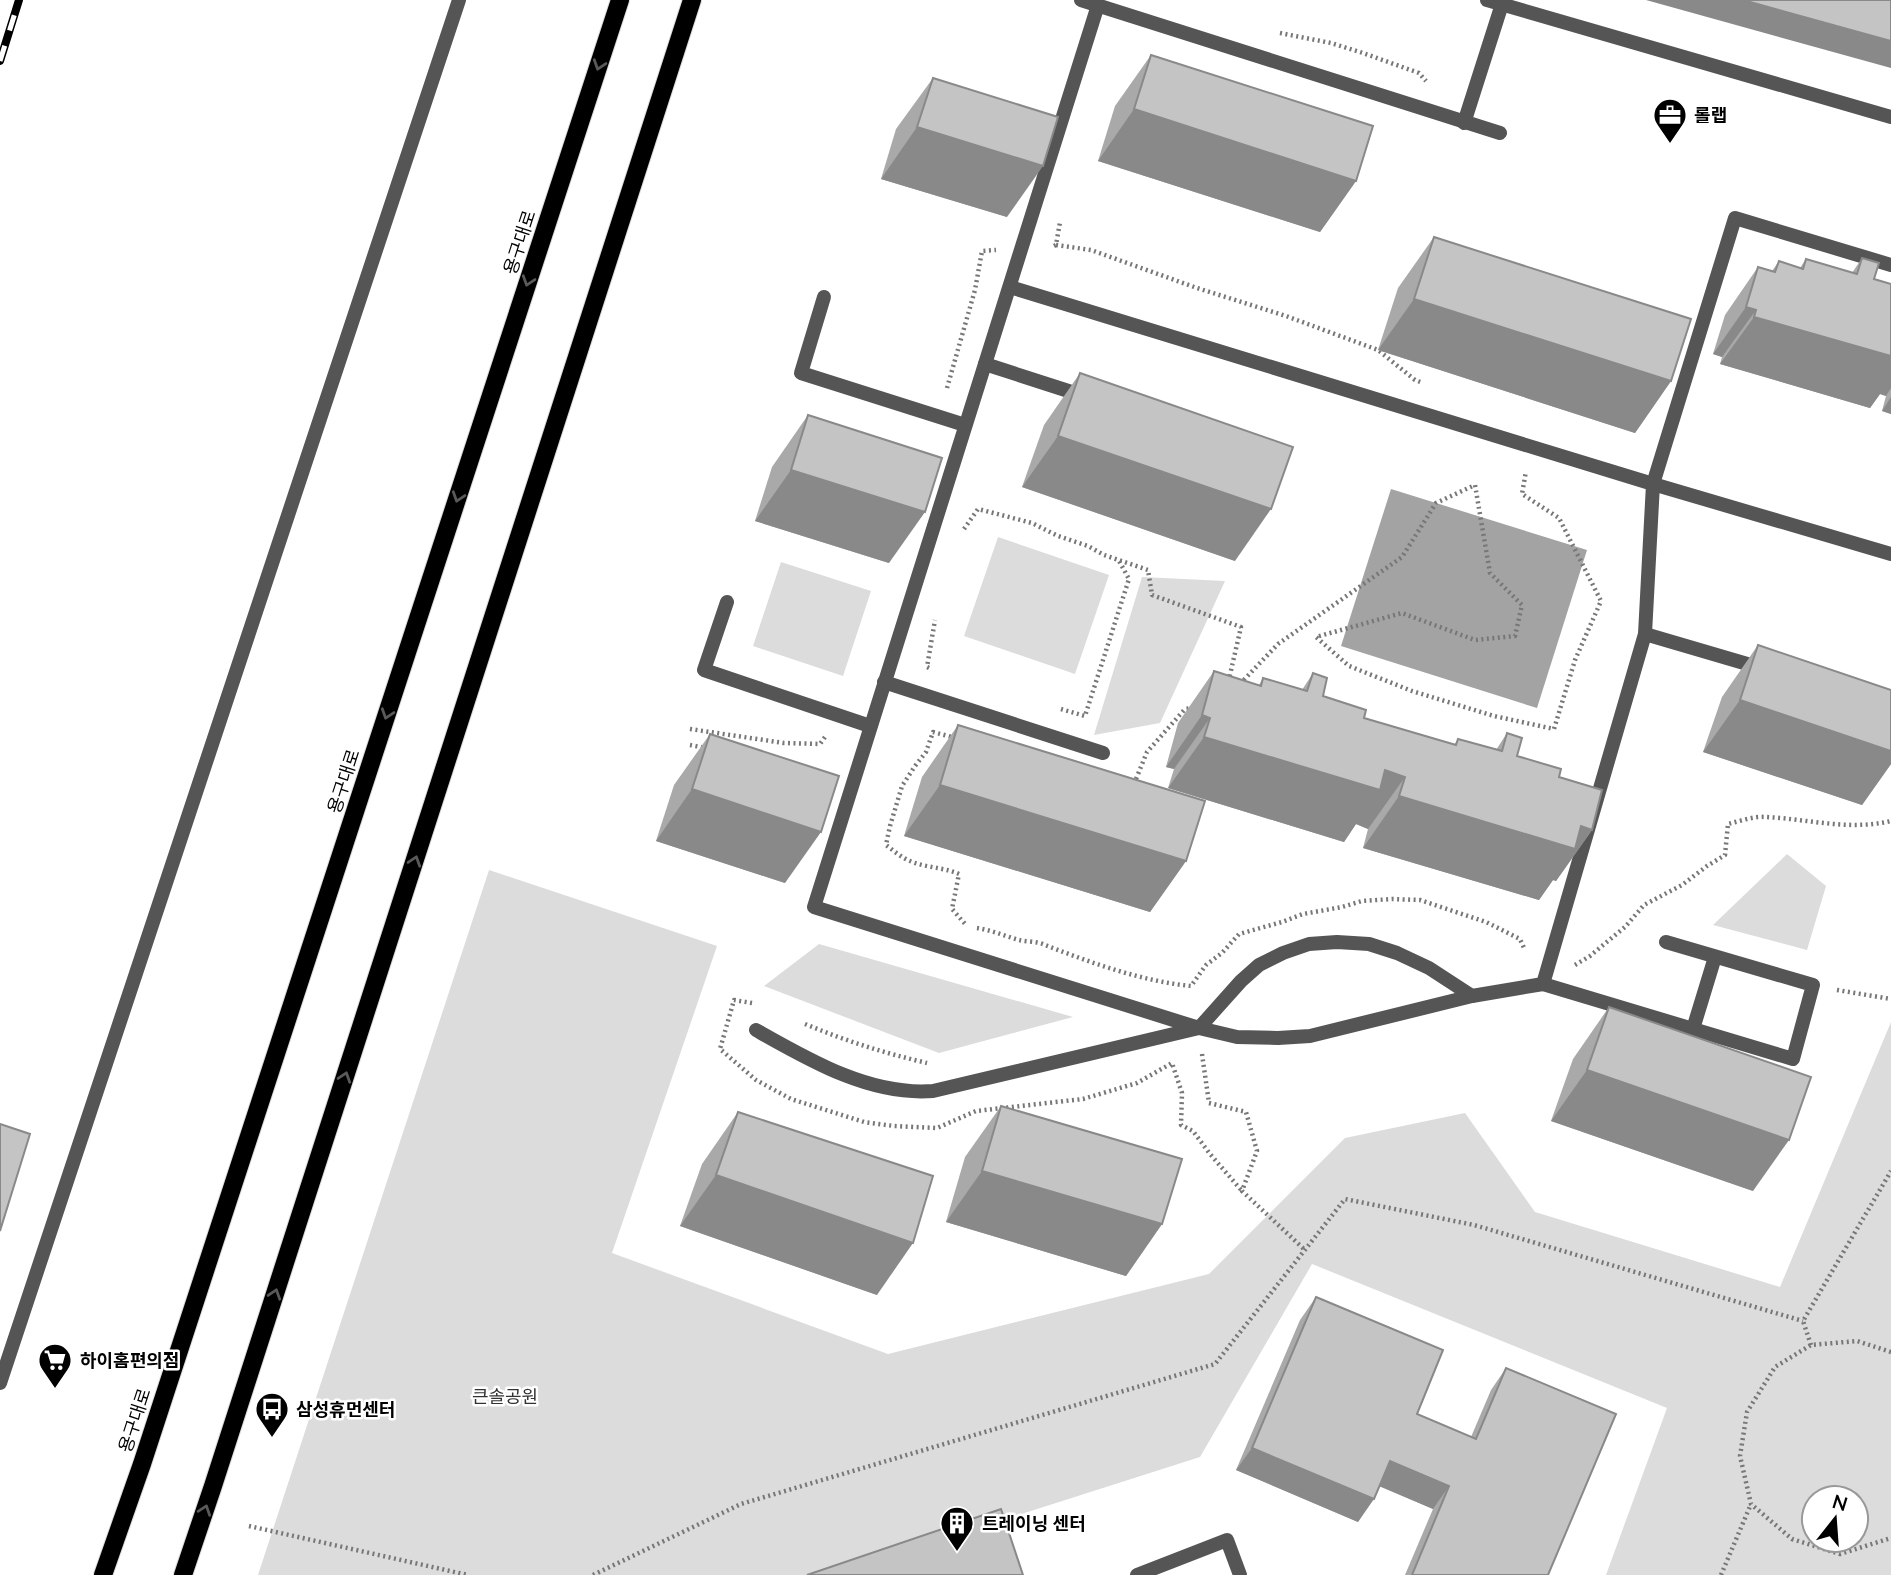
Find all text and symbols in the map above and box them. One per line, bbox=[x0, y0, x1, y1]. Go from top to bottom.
one-way arrow bbox=[593, 58, 607, 71]
office icon: 롤랩 bbox=[1651, 96, 1689, 145]
place label: 롤랩 bbox=[1694, 104, 1727, 126]
street label: 용구대로 bbox=[498, 207, 540, 277]
one-way arrow bbox=[522, 275, 536, 287]
one-way arrow bbox=[451, 491, 466, 503]
one-way arrow bbox=[381, 707, 395, 719]
street label: 용구대로 bbox=[322, 746, 364, 816]
one-way arrow bbox=[406, 855, 421, 867]
one-way arrow bbox=[336, 1072, 351, 1084]
one-way arrow bbox=[267, 1288, 281, 1301]
supermarket icon: 하이홈편의점 bbox=[36, 1341, 74, 1390]
place label: 하이홈편의점 bbox=[80, 1349, 179, 1371]
street label: 용구대로 bbox=[113, 1385, 155, 1455]
park label: 큰솔공원 bbox=[472, 1385, 538, 1407]
bus stop icon: 삼성휴먼센터 bbox=[253, 1390, 291, 1439]
place label: 삼성휴먼센터 bbox=[296, 1398, 395, 1420]
north arrow bbox=[1800, 1484, 1870, 1554]
text: N bbox=[1830, 1489, 1850, 1515]
building icon: 트레이닝 센터 bbox=[938, 1504, 976, 1553]
one-way arrow bbox=[197, 1505, 211, 1517]
place label: 트레이닝 센터 bbox=[982, 1512, 1086, 1534]

